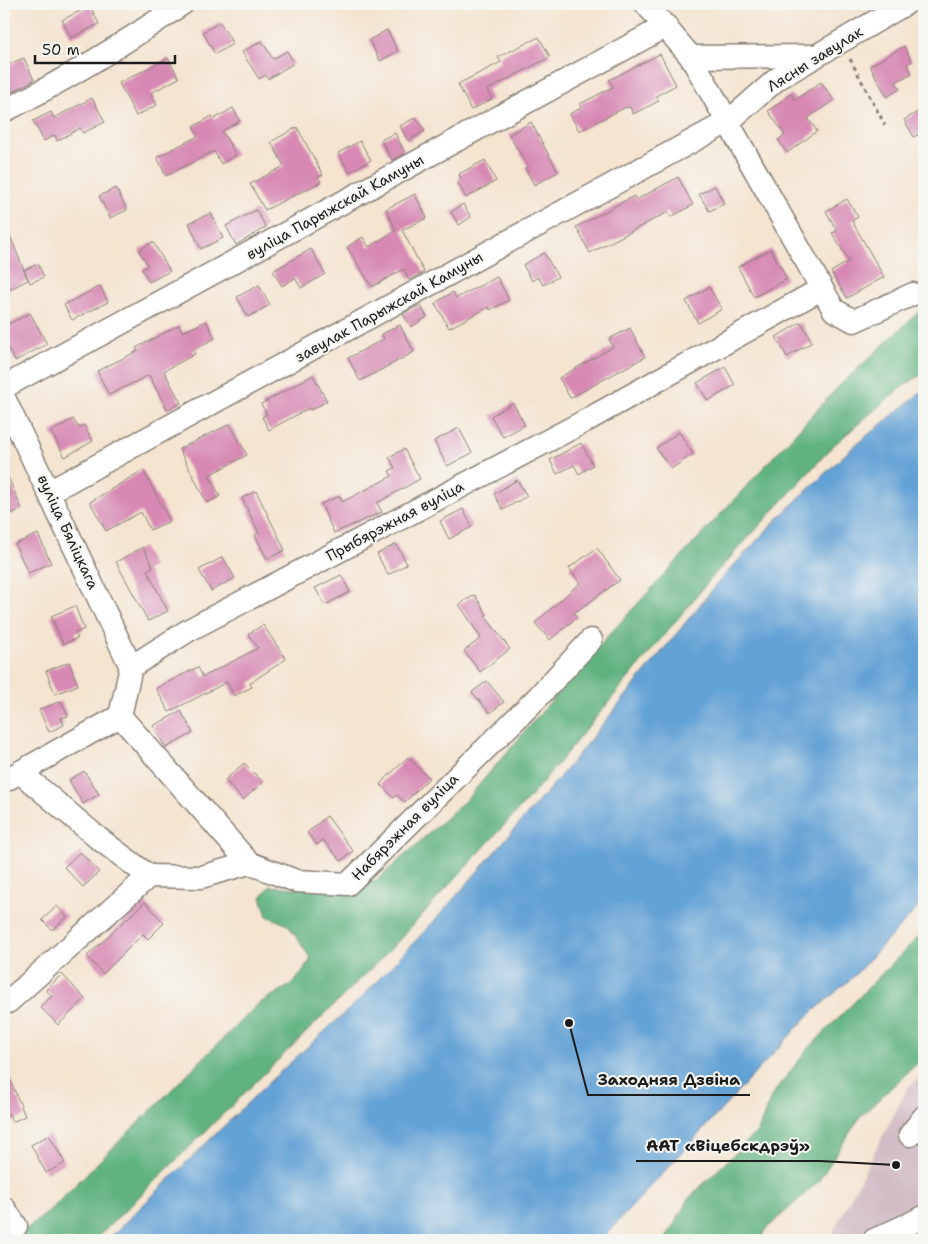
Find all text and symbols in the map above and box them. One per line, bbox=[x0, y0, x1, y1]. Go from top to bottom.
street label: Лясны завулак bbox=[763, 22, 867, 96]
scale bar bbox=[35, 32, 175, 64]
text: 50 m bbox=[42, 40, 80, 60]
street label: вуліца Парыжскай Камуны bbox=[243, 150, 427, 264]
street label: завулак Парыжскай Камуны bbox=[292, 247, 486, 367]
street label: вуліца Бяліцкага bbox=[33, 471, 104, 593]
street label: Прыбярэжная вуліца bbox=[323, 476, 468, 566]
street label: Набярэжная вуліца bbox=[347, 769, 463, 885]
callout: Заходняя Дзвіна bbox=[588, 1064, 750, 1095]
text: Заходняя Дзвіна bbox=[598, 1069, 740, 1090]
callout: ААТ «Віцебскдрэў» bbox=[636, 1130, 820, 1161]
text: ААТ «Віцебскдрэў» bbox=[646, 1135, 810, 1156]

